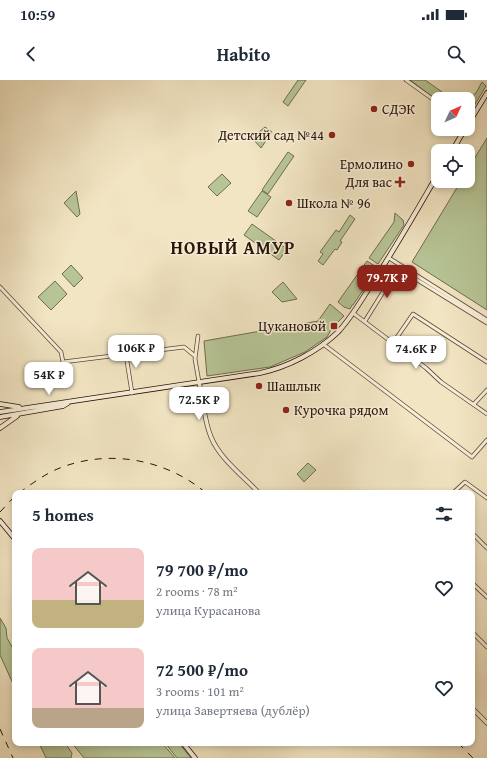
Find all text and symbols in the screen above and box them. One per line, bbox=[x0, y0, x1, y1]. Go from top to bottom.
text: 10:59 bbox=[20, 4, 55, 25]
text: Habito bbox=[217, 41, 270, 68]
icon: back bbox=[20, 43, 42, 65]
icon: search bbox=[445, 43, 467, 65]
north arrow bbox=[431, 92, 475, 136]
map controls bbox=[431, 92, 475, 188]
place label: СДЭК bbox=[382, 99, 416, 119]
marker: СДЭК bbox=[369, 104, 379, 114]
place label: Детский сад №44 bbox=[217, 125, 324, 145]
marker: Детский сад №44 bbox=[327, 130, 337, 140]
button: locate bbox=[431, 144, 475, 188]
place label: Ермолино bbox=[340, 154, 403, 174]
marker: Ермолино bbox=[406, 159, 416, 169]
place label: Для вас bbox=[344, 172, 392, 192]
marker: Для вас bbox=[395, 177, 405, 187]
place label: Школа № 96 bbox=[297, 193, 371, 213]
marker: Школа № 96 bbox=[284, 198, 294, 208]
district label: НОВЫЙ АМУР bbox=[170, 234, 296, 261]
pin: 79.7K ₽ bbox=[350, 265, 424, 299]
text: 79.7K ₽ bbox=[366, 268, 408, 287]
place label: Цукановой bbox=[258, 316, 326, 336]
marker: Цукановой bbox=[329, 321, 339, 331]
pin: 106K ₽ bbox=[103, 335, 169, 369]
pin: 74.6K ₽ bbox=[379, 336, 453, 370]
text: 106K ₽ bbox=[117, 338, 155, 357]
text: 74.6K ₽ bbox=[395, 339, 437, 358]
pin: 54K ₽ bbox=[21, 362, 77, 396]
text: 54K ₽ bbox=[33, 365, 65, 384]
place label: Шашлык bbox=[267, 376, 321, 396]
marker: Шашлык bbox=[254, 381, 264, 391]
pin: 72.5K ₽ bbox=[162, 387, 236, 421]
text: 72.5K ₽ bbox=[178, 390, 220, 409]
place label: Курочка рядом bbox=[294, 400, 388, 420]
marker: Курочка рядом bbox=[281, 405, 291, 415]
text: 5 homes bbox=[32, 502, 94, 527]
icon: filters bbox=[433, 503, 455, 525]
text: 79 700 ₽/mo bbox=[156, 557, 248, 582]
icon: home bbox=[64, 564, 112, 612]
icon: heart bbox=[433, 577, 455, 599]
text: 2 rooms · 78 m² bbox=[156, 582, 238, 601]
text: улица Курасанова bbox=[156, 601, 260, 620]
text: 72 500 ₽/mo bbox=[156, 657, 248, 682]
icon: home bbox=[64, 664, 112, 712]
icon: heart bbox=[433, 677, 455, 699]
text: 3 rooms · 101 m² bbox=[156, 682, 244, 701]
text: улица Завертяева (дублёр) bbox=[156, 701, 310, 720]

